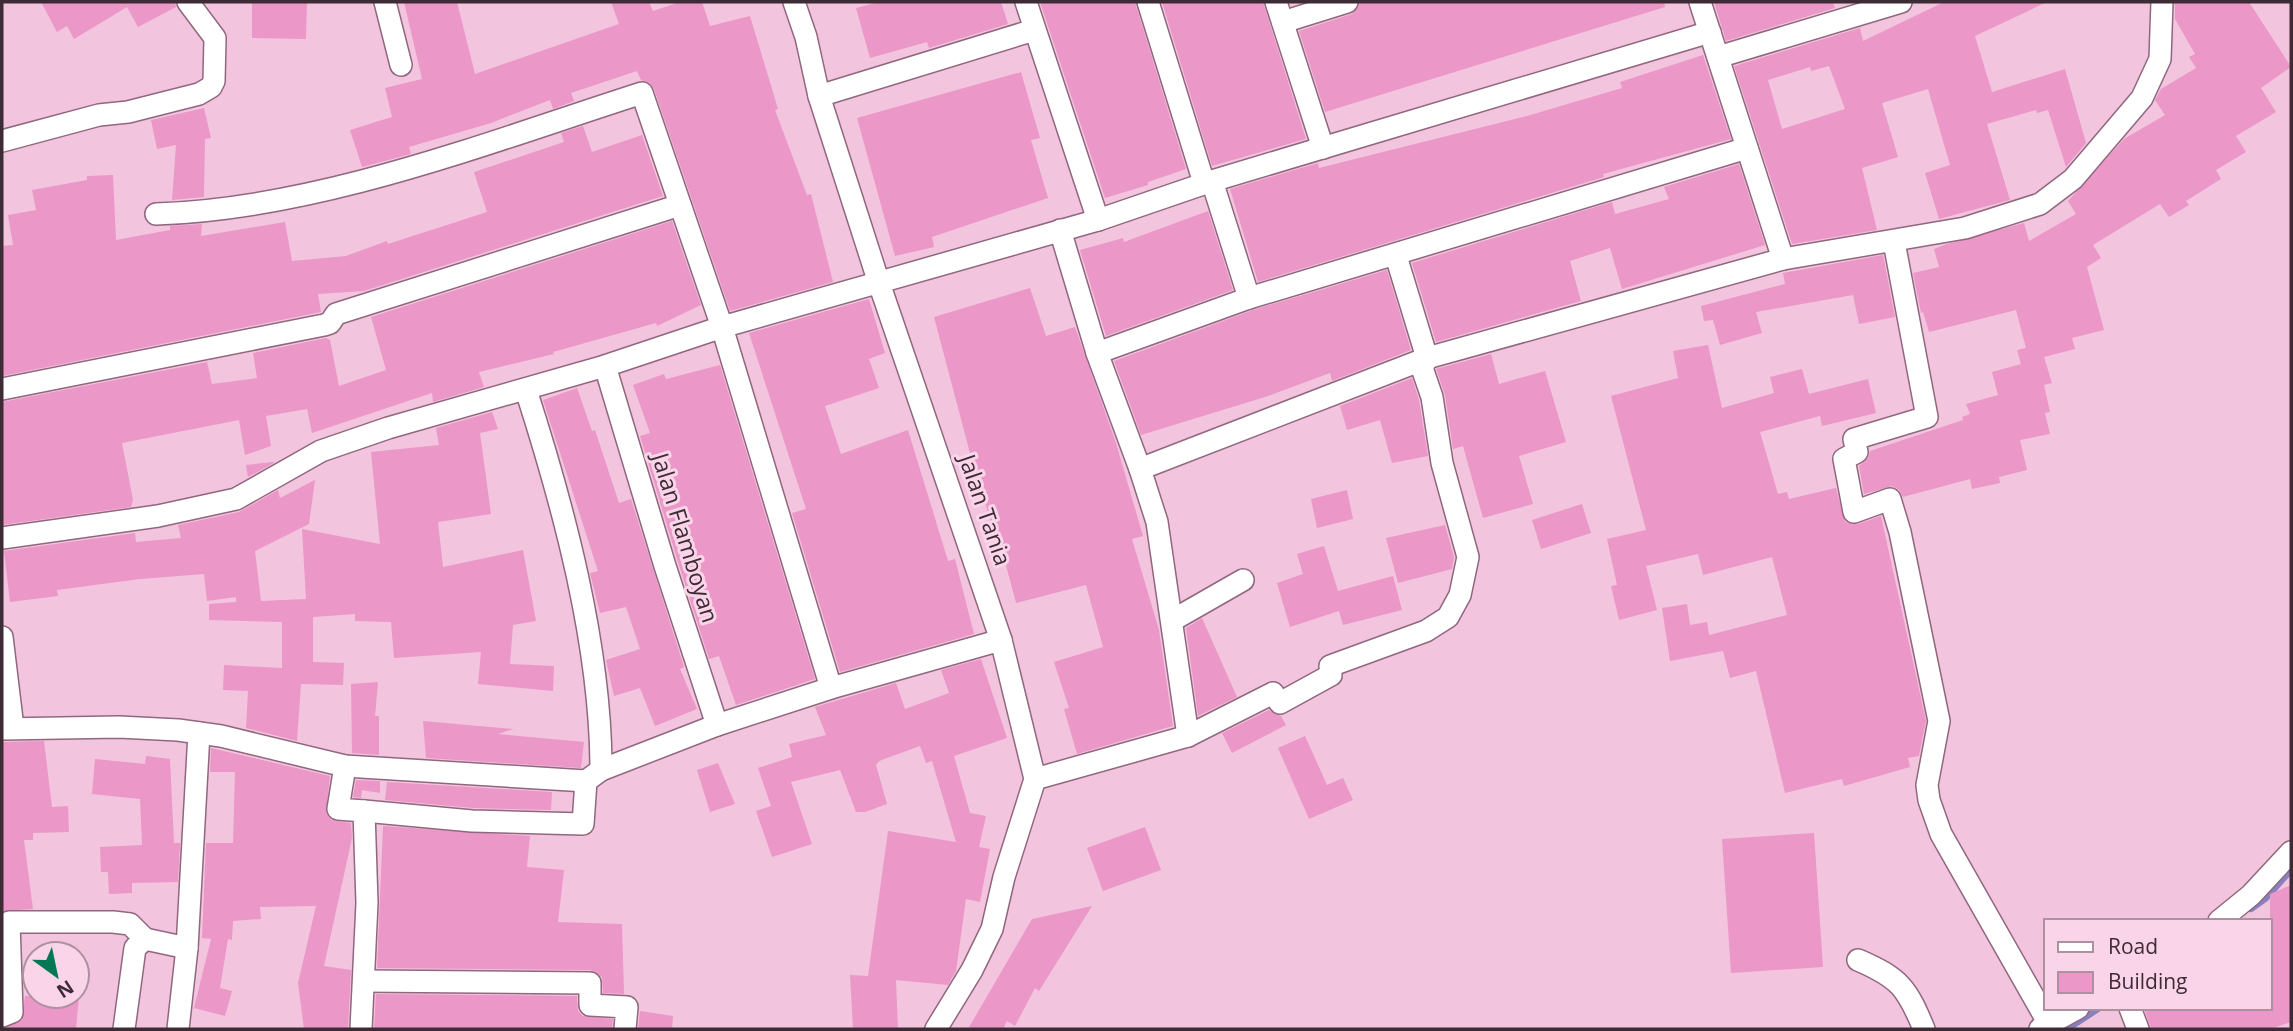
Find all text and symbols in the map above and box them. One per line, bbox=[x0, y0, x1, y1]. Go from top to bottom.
street label: Jalan Flamboyan bbox=[644, 447, 727, 626]
street label: Jalan Tania bbox=[951, 448, 1020, 570]
legend bbox=[2044, 919, 2272, 1010]
text: Road bbox=[2108, 932, 2158, 960]
north arrow bbox=[21, 940, 91, 1010]
text: Building bbox=[2108, 967, 2187, 995]
text: N bbox=[52, 974, 79, 1004]

